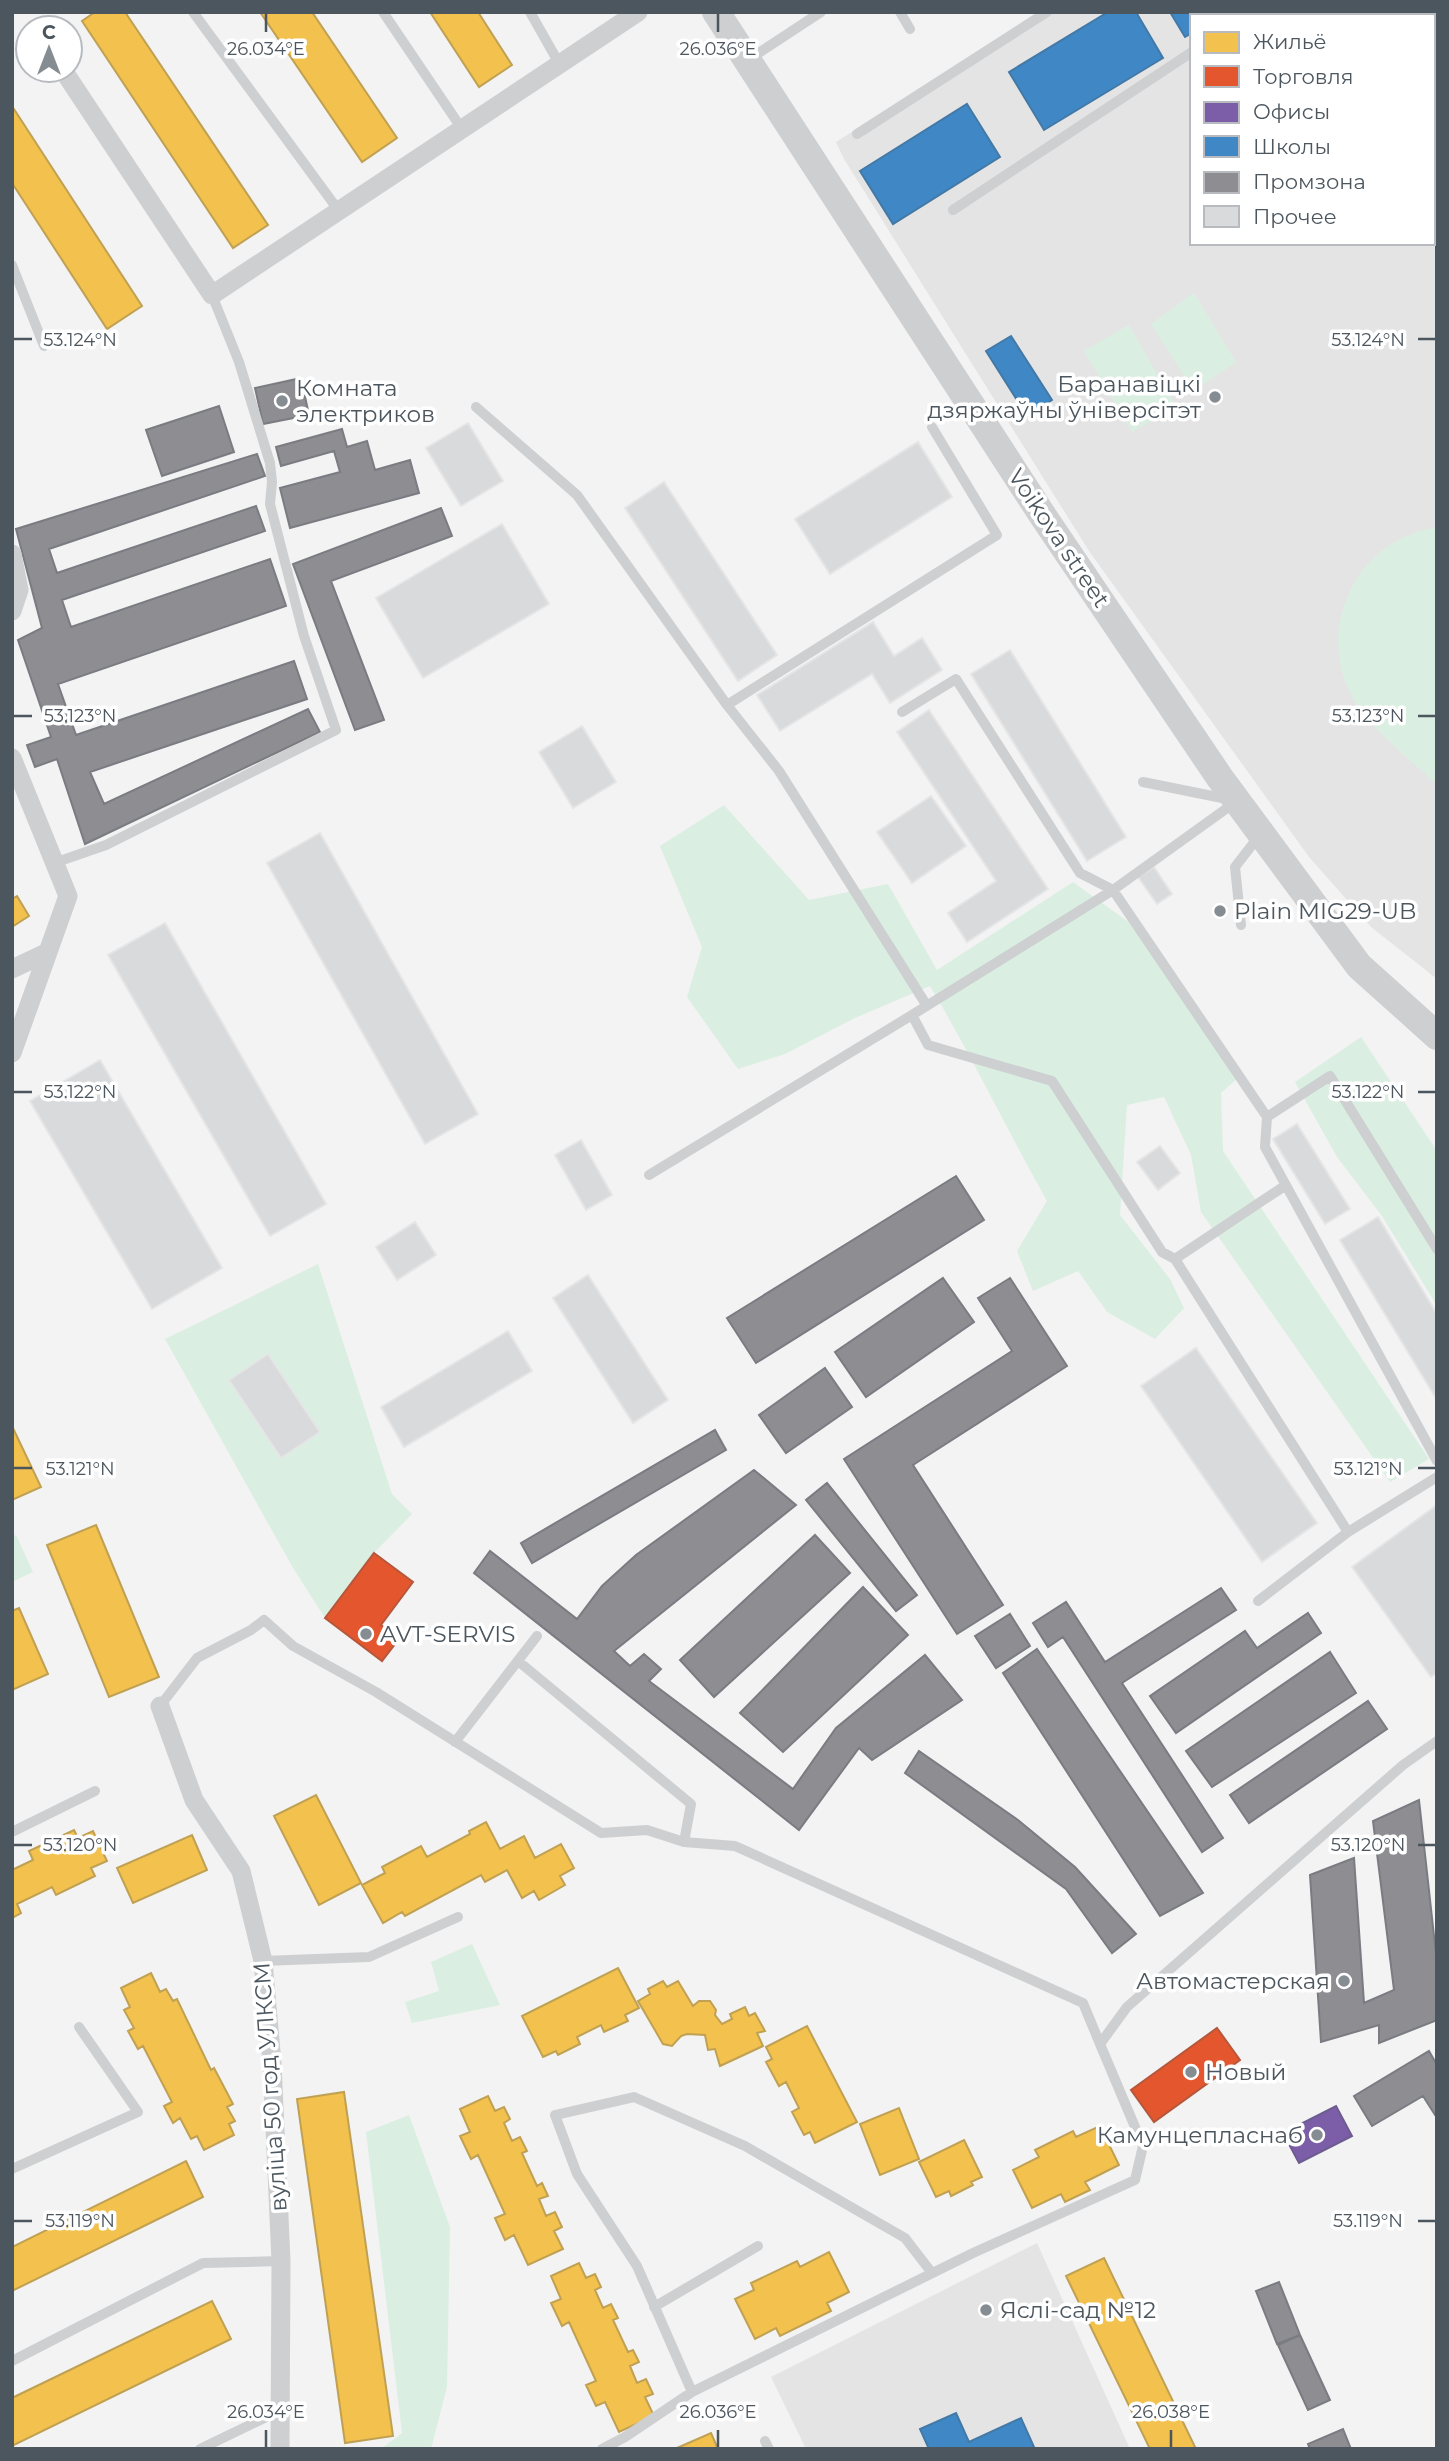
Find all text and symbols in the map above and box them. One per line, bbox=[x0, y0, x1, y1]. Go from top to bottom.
north arrow bbox=[14, 14, 84, 84]
legend bbox=[1190, 14, 1435, 245]
text: С bbox=[42, 21, 56, 44]
text: Жильё bbox=[1253, 29, 1327, 54]
text: 26.034°E bbox=[227, 38, 305, 60]
text: 26.036°E bbox=[680, 38, 757, 60]
text: Торговля bbox=[1253, 64, 1354, 89]
text: Офисы bbox=[1253, 99, 1330, 124]
text: Школы bbox=[1253, 134, 1331, 159]
text: Промзона bbox=[1253, 169, 1366, 194]
text: Прочее bbox=[1253, 204, 1337, 229]
text: 53.124°N bbox=[43, 329, 117, 351]
text: 53.124°N bbox=[1331, 329, 1405, 351]
place label: Баранавіцкі дзяржаўны ўніверсітэт bbox=[928, 370, 1201, 424]
place label: Комната электриков bbox=[296, 374, 435, 428]
marker: Баранавіцкі дзяржаўны ўніверсітэт bbox=[1207, 389, 1223, 405]
marker: Комната электриков bbox=[274, 393, 290, 409]
street label: Voikova street bbox=[1002, 463, 1116, 613]
text: 53.123°N bbox=[44, 705, 116, 727]
text: 53.123°N bbox=[1332, 705, 1404, 727]
place label: Plain MIG29-UB bbox=[1234, 897, 1416, 925]
marker: Plain MIG29-UB bbox=[1212, 903, 1228, 919]
text: 53.122°N bbox=[44, 1081, 116, 1103]
text: 53.122°N bbox=[1332, 1081, 1404, 1103]
text: 53.121°N bbox=[45, 1458, 115, 1480]
text: 53.121°N bbox=[1333, 1458, 1403, 1480]
place label: AVT-SERVIS bbox=[380, 1620, 515, 1648]
marker: AVT-SERVIS bbox=[358, 1626, 374, 1642]
text: 53.120°N bbox=[43, 1834, 117, 1856]
text: 53.120°N bbox=[1331, 1834, 1405, 1856]
street label: вуліца 50 год УЛКСМ bbox=[247, 1961, 293, 2213]
place label: Автомастерская bbox=[1136, 1967, 1330, 1995]
marker: Автомастерская bbox=[1336, 1973, 1352, 1989]
place label: Новый bbox=[1205, 2058, 1286, 2086]
marker: Новый bbox=[1183, 2064, 1199, 2080]
place label: Камунцепласнаб bbox=[1097, 2121, 1303, 2149]
marker: Камунцепласнаб bbox=[1309, 2127, 1325, 2143]
text: 53.119°N bbox=[45, 2210, 115, 2232]
text: 53.119°N bbox=[1333, 2210, 1403, 2232]
place label: Яслі-сад №12 bbox=[1000, 2296, 1156, 2324]
marker: Яслі-сад №12 bbox=[978, 2302, 994, 2318]
text: 26.034°E bbox=[227, 2401, 305, 2423]
text: 26.036°E bbox=[680, 2401, 757, 2423]
text: 26.038°E bbox=[1132, 2401, 1210, 2423]

